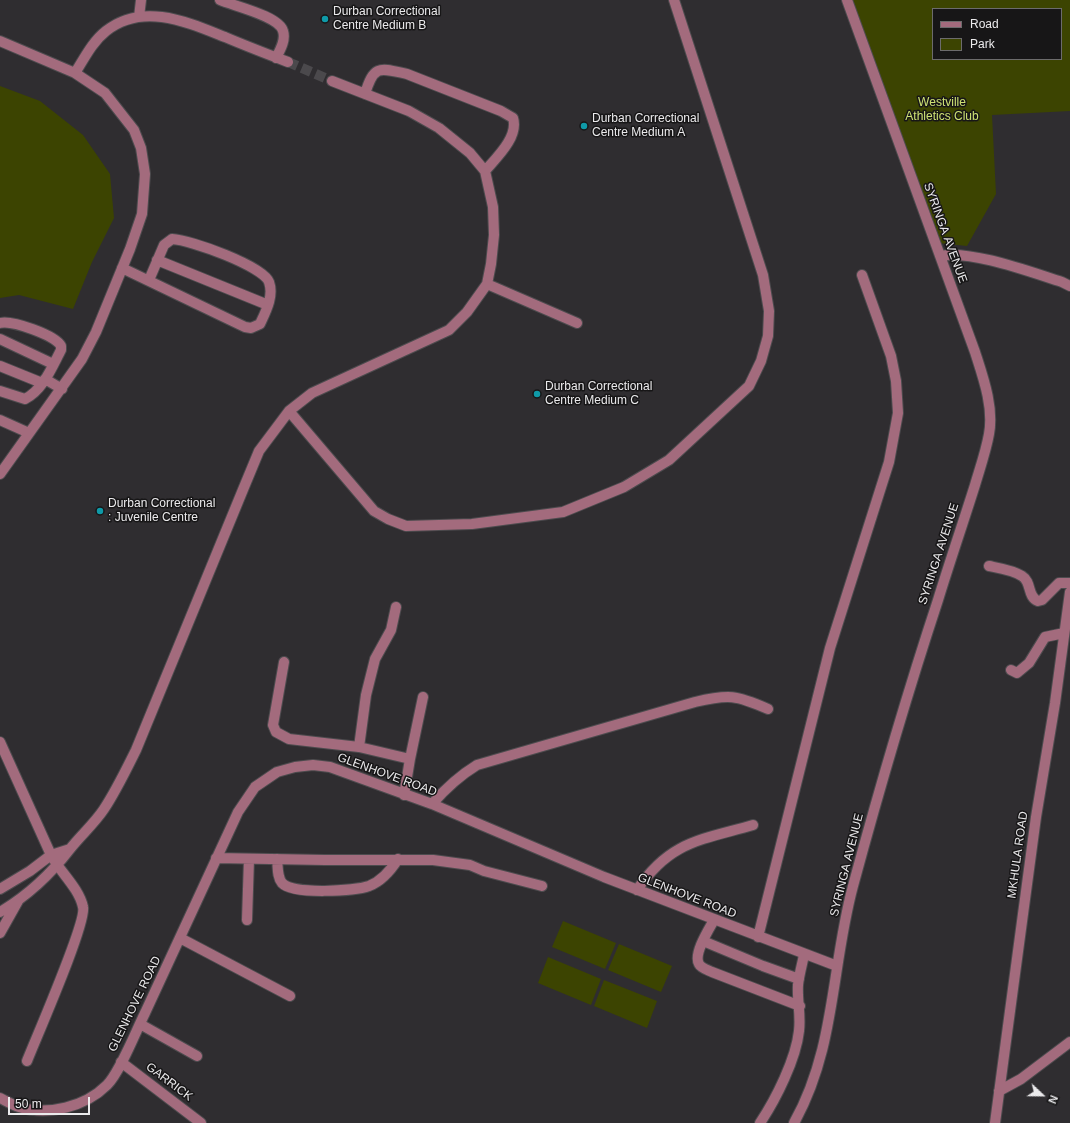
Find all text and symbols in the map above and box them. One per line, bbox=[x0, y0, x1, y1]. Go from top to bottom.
place label: Durban Correctional Centre Medium B bbox=[333, 5, 440, 33]
legend bbox=[932, 8, 1062, 60]
marker: Durban Correctional Centre Medium B bbox=[320, 14, 330, 24]
text: Road bbox=[970, 17, 999, 31]
text: Park bbox=[970, 37, 995, 51]
park label: Westville Athletics Club bbox=[905, 96, 979, 124]
place label: Durban Correctional Centre Medium A bbox=[592, 112, 699, 140]
marker: Durban Correctional Centre Medium A bbox=[579, 121, 589, 131]
street label: SYRINGA AVENUE bbox=[920, 181, 970, 285]
place label: Durban Correctional Centre Medium C bbox=[545, 380, 652, 408]
marker: Durban Correctional Centre Medium C bbox=[532, 389, 542, 399]
place label: Durban Correctional : Juvenile Centre bbox=[108, 497, 215, 525]
street label: SYRINGA AVENUE bbox=[916, 501, 962, 607]
marker: Durban Correctional : Juvenile Centre bbox=[95, 506, 105, 516]
street label: GLENHOVE ROAD bbox=[335, 750, 439, 800]
street label: MKHULA ROAD bbox=[1005, 810, 1031, 900]
street label: SYRINGA AVENUE bbox=[827, 812, 867, 918]
street label: GLENHOVE ROAD bbox=[636, 871, 738, 921]
street label: GLENHOVE ROAD bbox=[106, 954, 164, 1054]
street label: GARRICK bbox=[143, 1060, 195, 1104]
north arrow bbox=[1022, 1075, 1062, 1115]
scale bar bbox=[10, 1089, 92, 1115]
text: N bbox=[1046, 1094, 1060, 1105]
text: 50 m bbox=[15, 1097, 42, 1111]

